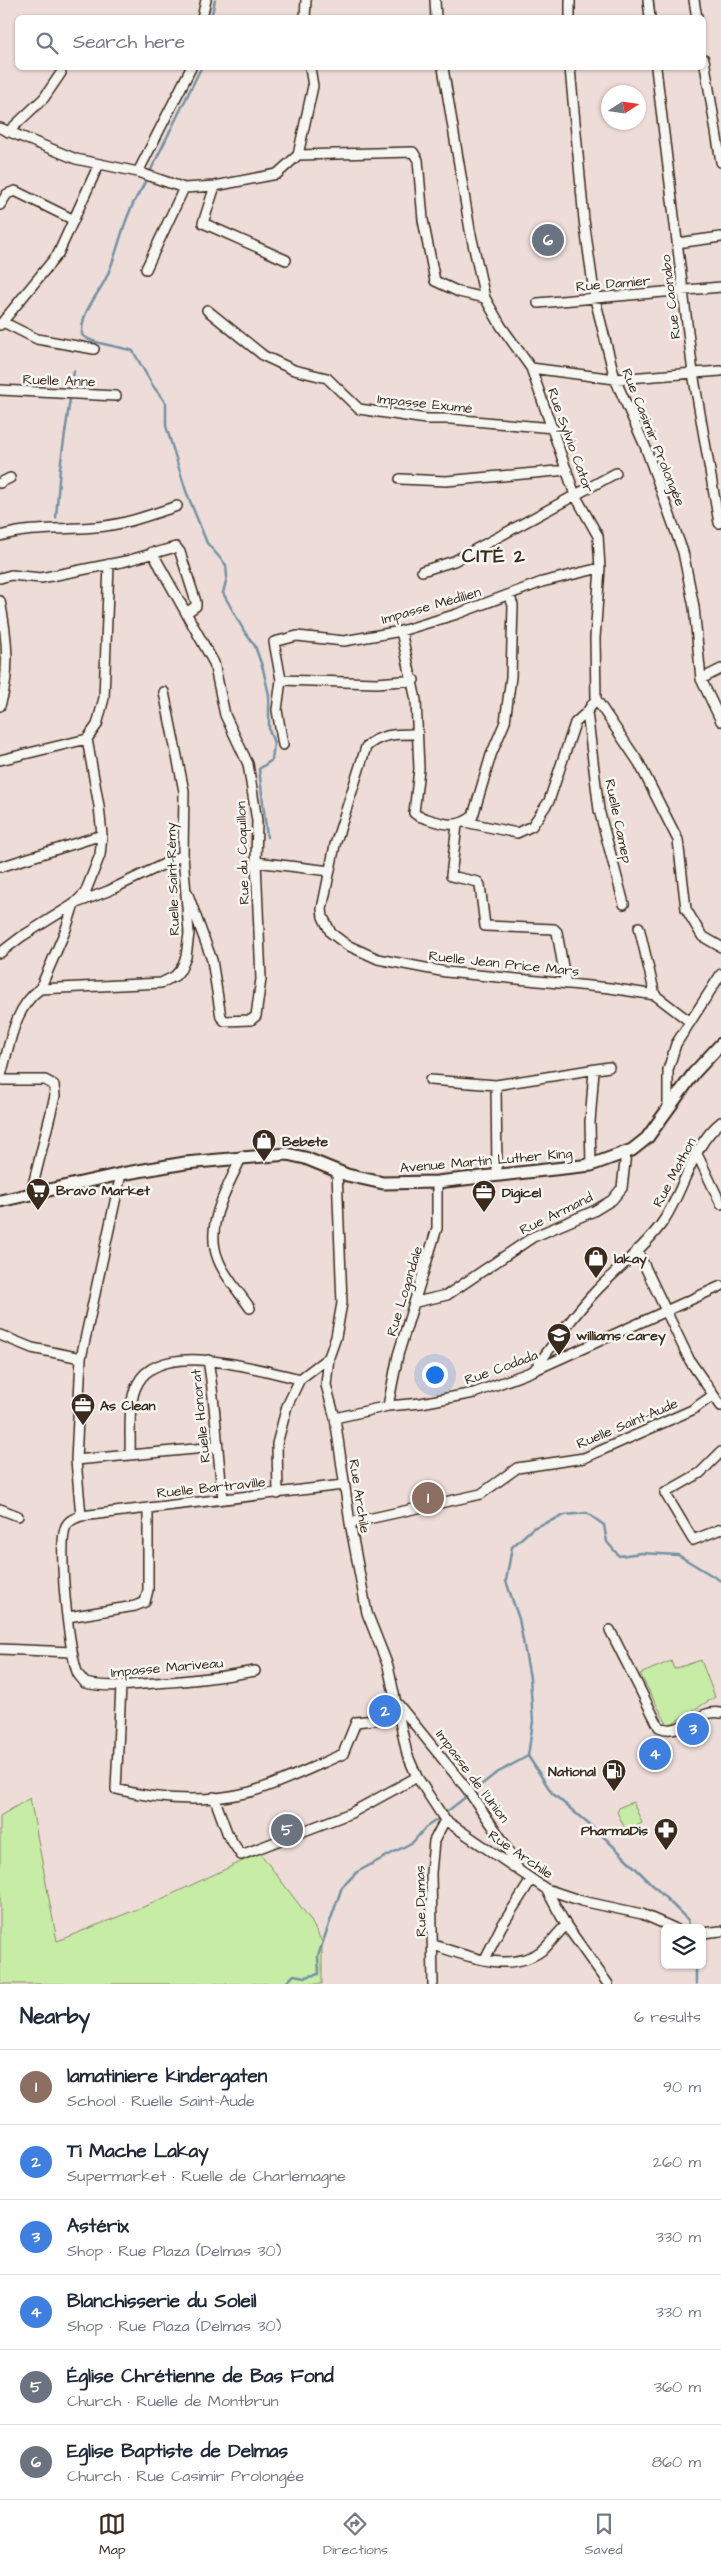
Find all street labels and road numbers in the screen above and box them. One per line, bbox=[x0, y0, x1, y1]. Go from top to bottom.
street label: Rue Caonabo bbox=[656, 253, 686, 340]
street label: Rue Damier bbox=[575, 271, 651, 297]
street label: Rue Casimir Prolongée bbox=[616, 366, 690, 510]
street label: Ruelle Anne bbox=[22, 370, 96, 392]
street label: Rue Sylvio Cator bbox=[542, 385, 598, 496]
street label: Impasse Exumé bbox=[376, 389, 474, 419]
street label: Impasse Médilien bbox=[379, 582, 483, 630]
street label: Ruelle Camep bbox=[599, 777, 637, 865]
street label: Rue du Coquillon bbox=[231, 801, 255, 905]
street label: Ruelle Saint-Rémy bbox=[161, 822, 185, 936]
street label: Ruelle Jean Price Mars bbox=[428, 946, 580, 982]
street label: Rue Mathon bbox=[648, 1134, 702, 1211]
street label: Avenue Martin Luther King bbox=[399, 1143, 573, 1178]
street label: Rue Armand bbox=[516, 1188, 596, 1240]
street label: Rue Logandale bbox=[382, 1243, 428, 1339]
street label: Rue Codada bbox=[462, 1345, 541, 1390]
street label: Ruelle Honorat bbox=[186, 1368, 216, 1464]
street label: Ruelle Saint-Aude bbox=[574, 1393, 682, 1454]
street label: Rue Archile bbox=[343, 1458, 375, 1535]
street label: Ruelle Bartraville bbox=[156, 1472, 267, 1504]
street label: Impasse Mariveau bbox=[110, 1653, 224, 1683]
street label: Impasse de l'Union bbox=[431, 1726, 514, 1827]
street label: Rue Archile bbox=[484, 1826, 557, 1884]
street label: Rue Dumas bbox=[410, 1865, 432, 1937]

